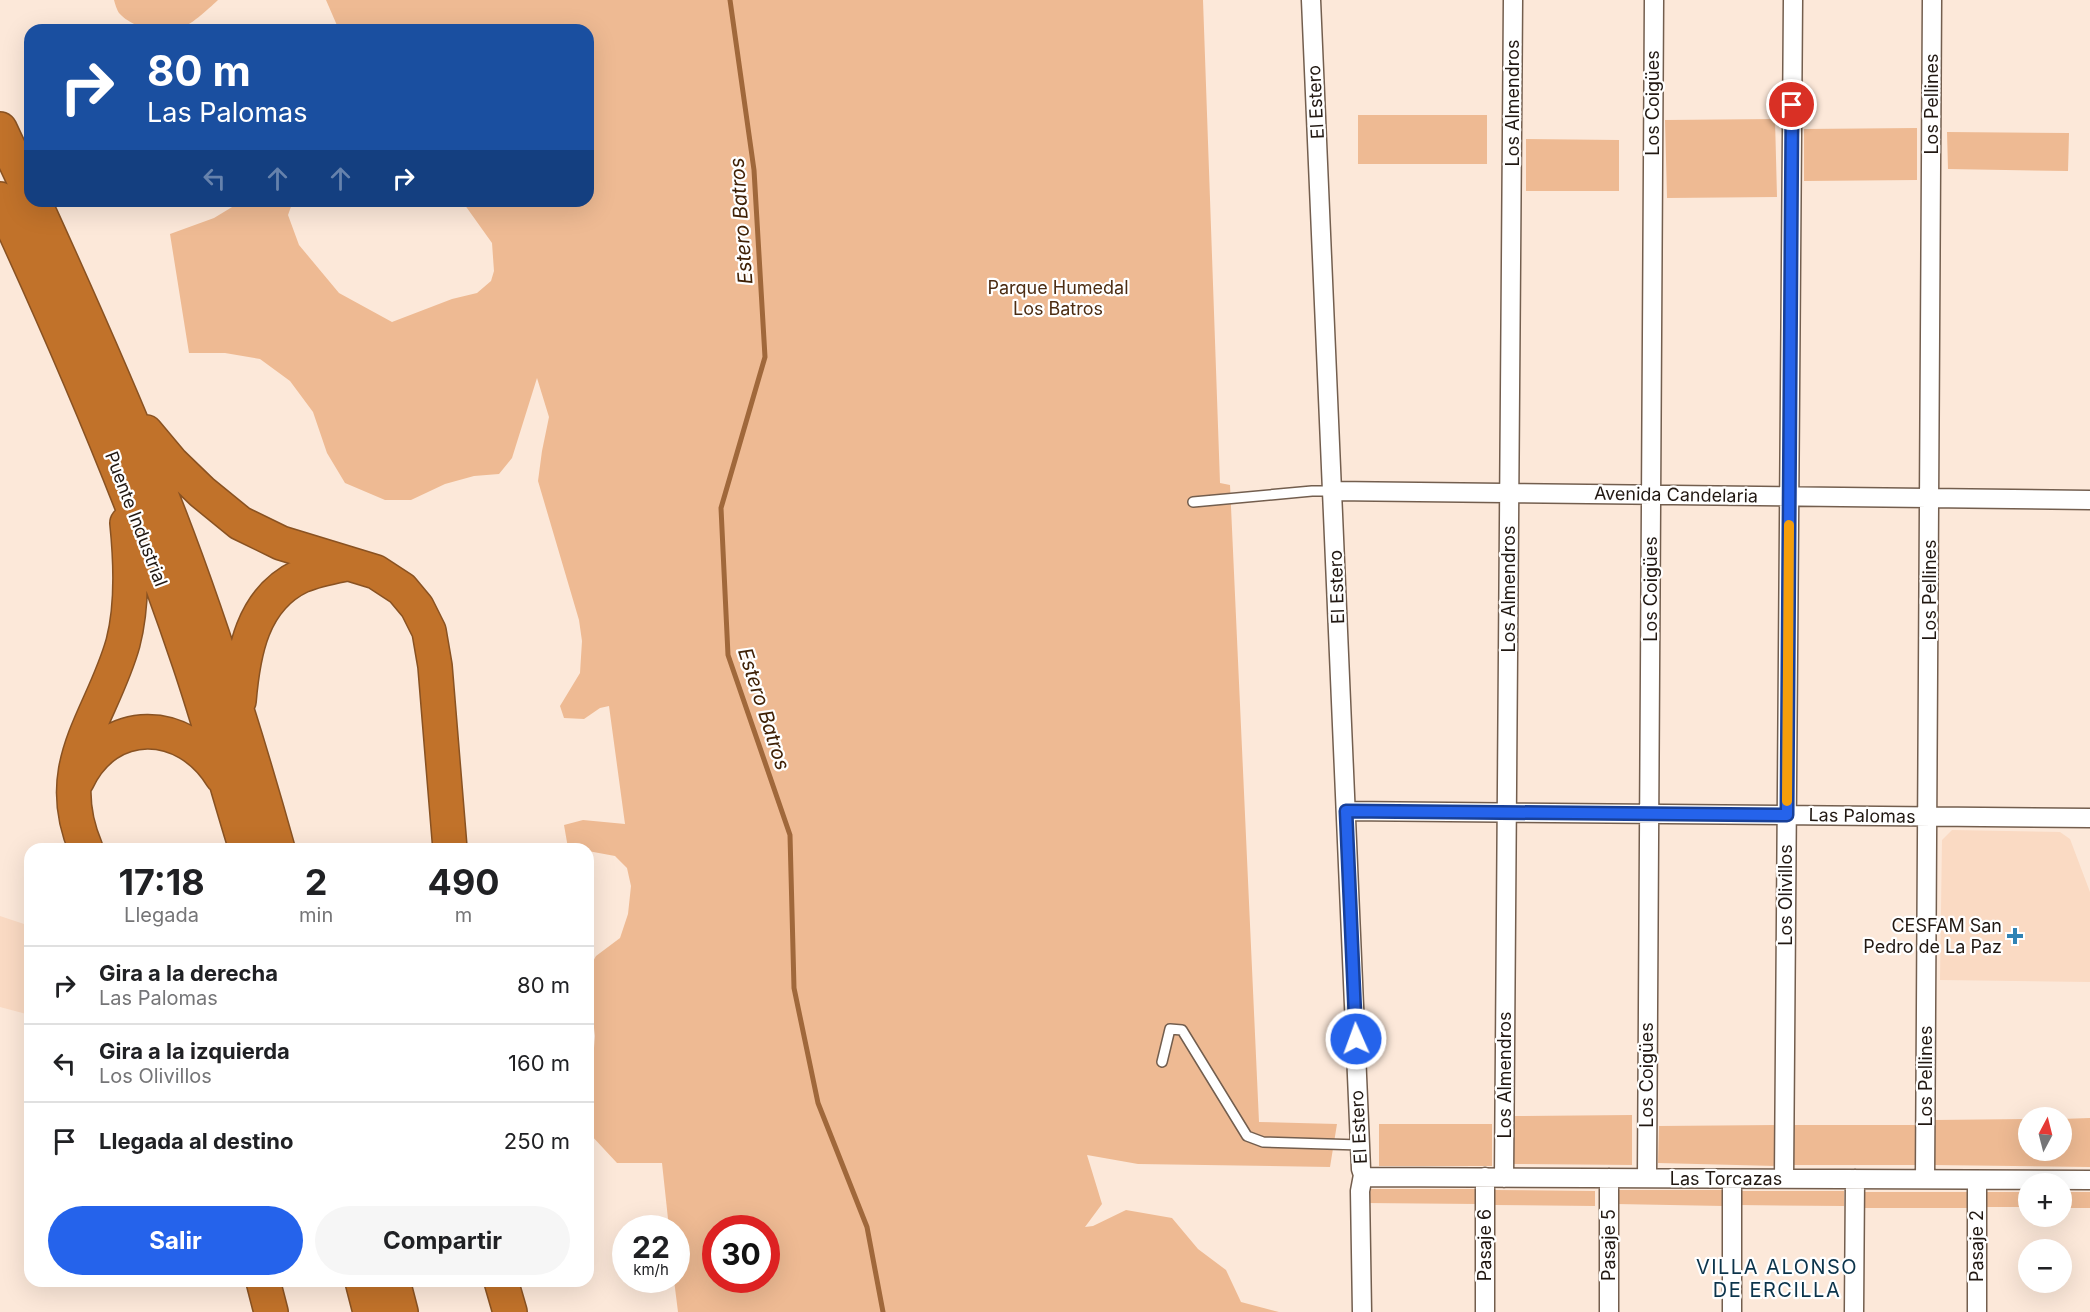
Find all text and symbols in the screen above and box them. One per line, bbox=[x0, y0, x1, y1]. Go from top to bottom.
street label: Los Almendros bbox=[1502, 39, 1523, 167]
text: 80 m bbox=[147, 45, 251, 96]
icon: right bbox=[48, 48, 126, 126]
street label: Los Coigües bbox=[1642, 50, 1663, 156]
street label: Los Pellines bbox=[1921, 53, 1942, 155]
street label: El Estero bbox=[1303, 65, 1328, 140]
pin bbox=[1766, 79, 1817, 130]
icon: arrive bbox=[1775, 88, 1808, 121]
text: Las Palomas bbox=[147, 96, 307, 129]
water label: Estero Batros bbox=[725, 157, 757, 285]
icon: left bbox=[198, 162, 231, 195]
icon: ahead bbox=[261, 162, 294, 195]
icon: ahead bbox=[324, 162, 357, 195]
icon: right bbox=[387, 162, 420, 195]
park label: Parque Humedal Los Batros bbox=[987, 277, 1129, 319]
street label: Puente Industrial bbox=[101, 448, 172, 589]
street label: Avenida Candelaria bbox=[1594, 483, 1758, 506]
street label: Los Almendros bbox=[1498, 525, 1519, 653]
street label: Los Coigües bbox=[1640, 536, 1661, 642]
street label: Los Pellines bbox=[1919, 539, 1940, 641]
street label: El Estero bbox=[1325, 550, 1348, 624]
water label: Estero Batros bbox=[733, 645, 795, 773]
street label: Las Palomas bbox=[1808, 804, 1916, 827]
street label: Los Olivillos bbox=[1775, 844, 1796, 946]
text: 17:18 bbox=[118, 860, 205, 904]
text: 2 bbox=[305, 860, 327, 904]
text: 490 bbox=[428, 860, 500, 904]
text: Llegada bbox=[124, 903, 199, 927]
text: min bbox=[299, 903, 333, 927]
text: m bbox=[455, 903, 472, 927]
place label: CESFAM San Pedro de La Paz bbox=[1863, 915, 2002, 957]
marker: CESFAM San Pedro de La Paz bbox=[2006, 927, 2024, 945]
text: Gira a la derecha bbox=[99, 960, 278, 986]
icon: right bbox=[48, 969, 81, 1002]
text: 80 m bbox=[517, 972, 570, 998]
text: Las Palomas bbox=[99, 986, 218, 1010]
position arrow bbox=[1324, 1007, 1388, 1071]
street label: Los Almendros bbox=[1494, 1011, 1515, 1139]
street label: Los Coigües bbox=[1636, 1022, 1657, 1128]
street label: Los Pellines bbox=[1915, 1025, 1936, 1127]
text: Gira a la izquierda bbox=[99, 1038, 290, 1064]
icon: left bbox=[48, 1047, 81, 1080]
text: 160 m bbox=[508, 1050, 570, 1076]
text: Los Olivillos bbox=[99, 1064, 212, 1088]
street label: El Estero bbox=[1346, 1090, 1371, 1165]
north arrow bbox=[2018, 1107, 2072, 1161]
map controls bbox=[2018, 1107, 2072, 1293]
icon: arrive bbox=[48, 1125, 81, 1158]
text: Llegada al destino bbox=[99, 1128, 293, 1154]
text: 250 m bbox=[504, 1128, 570, 1154]
street label: Las Torcazas bbox=[1670, 1168, 1782, 1189]
button: + bbox=[2018, 1173, 2072, 1227]
button: Salir bbox=[48, 1206, 303, 1275]
button: Compartir bbox=[315, 1206, 570, 1275]
street label: Pasaje 6 bbox=[1474, 1209, 1495, 1281]
street label: Pasaje 5 bbox=[1598, 1209, 1619, 1281]
street label: Pasaje 2 bbox=[1966, 1210, 1987, 1282]
speed limit sign: 30 bbox=[702, 1215, 780, 1293]
text: 22 bbox=[632, 1229, 670, 1265]
button: − bbox=[2018, 1239, 2072, 1293]
district label: VILLA ALONSO DE ERCILLA bbox=[1696, 1255, 1858, 1302]
text: km/h bbox=[633, 1260, 669, 1279]

